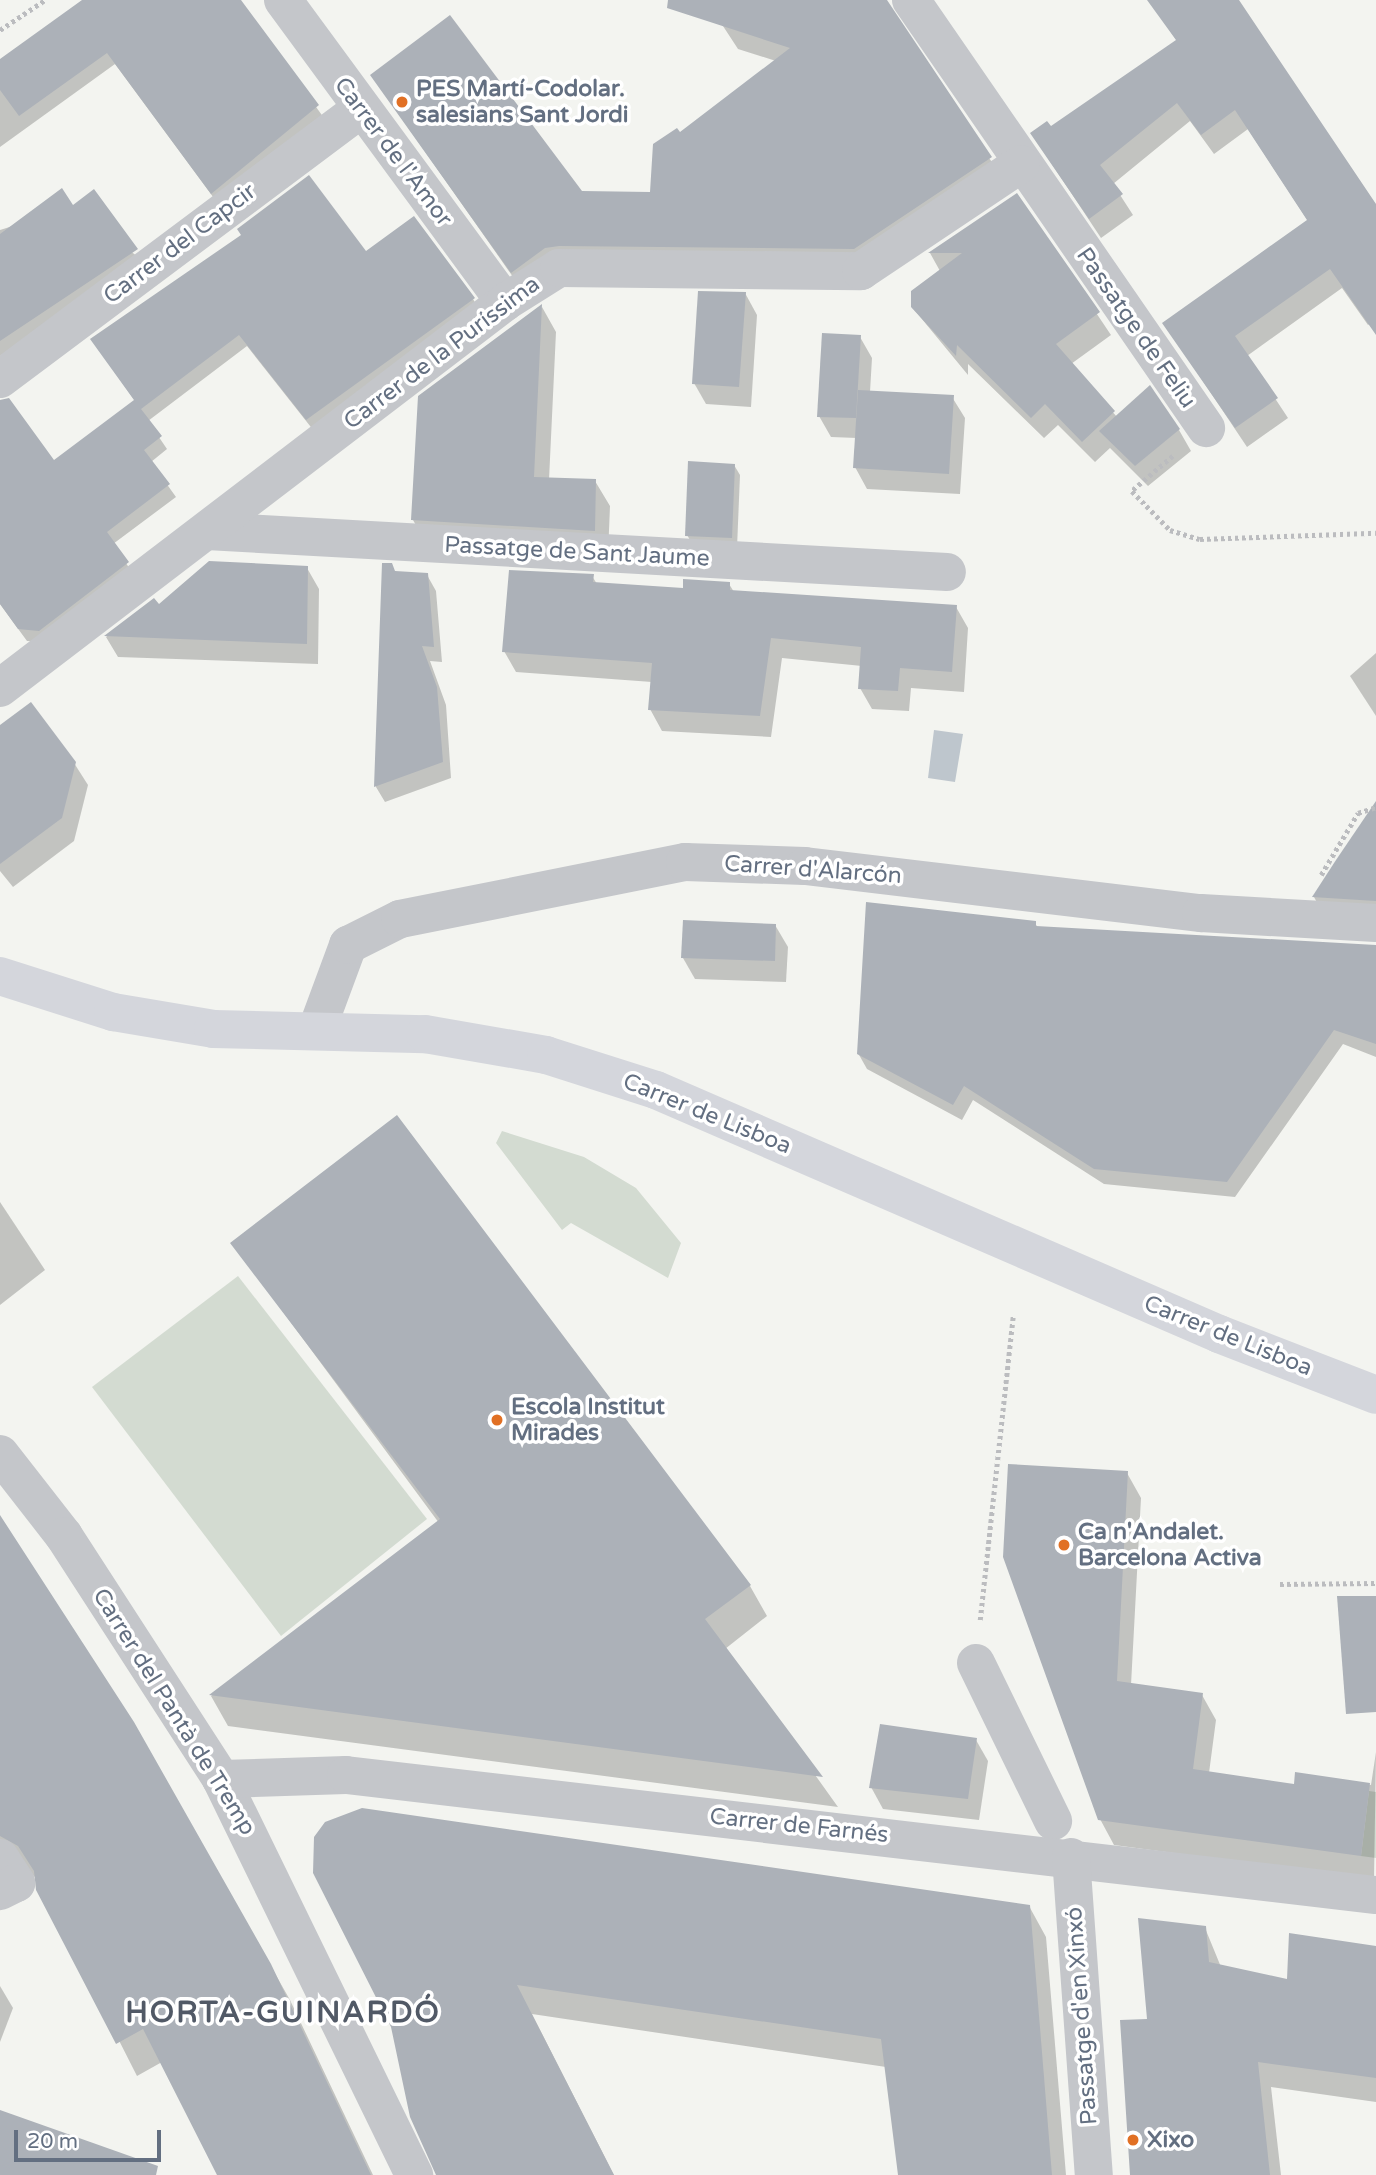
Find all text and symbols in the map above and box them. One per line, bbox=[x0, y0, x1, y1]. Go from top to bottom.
street label: Carrer de l'Amor bbox=[328, 72, 458, 232]
place label: PES Martí-Codolar. salesians Sant Jordi bbox=[416, 75, 628, 129]
marker: PES Martí-Codolar. salesians Sant Jordi bbox=[394, 94, 410, 110]
street label: Carrer del Capcir bbox=[98, 178, 262, 310]
street label: Passatge de Feliu bbox=[1070, 242, 1202, 414]
street label: Carrer de la Puríssima bbox=[339, 270, 545, 436]
street label: Passatge de Sant Jaume bbox=[444, 531, 710, 573]
street label: Carrer d'Alarcón bbox=[723, 850, 903, 890]
street label: Carrer de Lisboa bbox=[619, 1068, 795, 1160]
street label: Carrer de Lisboa bbox=[1140, 1290, 1316, 1382]
place label: Escola Institut Mirades bbox=[511, 1393, 665, 1447]
marker: Escola Institut Mirades bbox=[489, 1412, 505, 1428]
place label: Ca n'Andalet. Barcelona Activa bbox=[1078, 1518, 1262, 1572]
marker: Ca n'Andalet. Barcelona Activa bbox=[1056, 1537, 1072, 1553]
street label: Carrer del Pantà de Tremp bbox=[87, 1584, 261, 1840]
street label: Carrer de Farnés bbox=[708, 1803, 890, 1849]
street label: Passatge d'en Xinxó bbox=[1061, 1906, 1103, 2126]
district label: HORTA-GUINARDÓ bbox=[127, 1995, 439, 2031]
scale bar bbox=[18, 2116, 164, 2160]
place label: Xixo bbox=[1147, 2126, 1194, 2154]
text: 20 m bbox=[27, 2129, 78, 2154]
marker: Xixo bbox=[1125, 2132, 1141, 2148]

